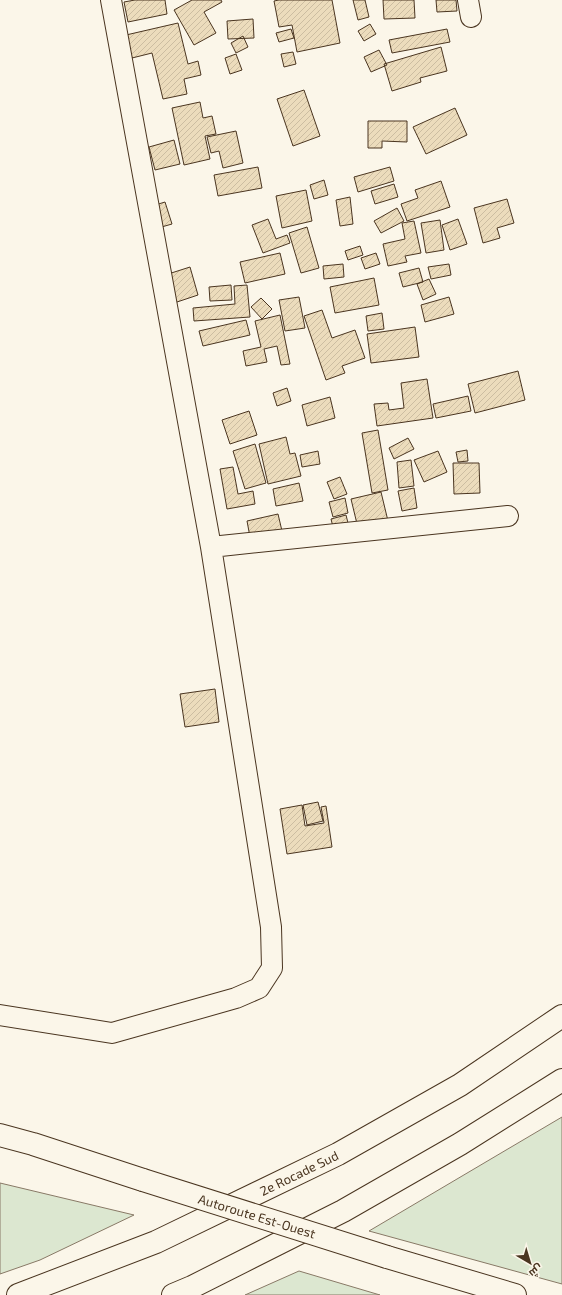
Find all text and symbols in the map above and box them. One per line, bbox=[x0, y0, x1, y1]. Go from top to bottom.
street label: 2e Rocade Sud bbox=[257, 1147, 341, 1199]
street label: Autoroute Est-Ouest bbox=[196, 1191, 318, 1241]
north arrow bbox=[510, 1243, 550, 1283]
text: ش bbox=[526, 1261, 546, 1281]

